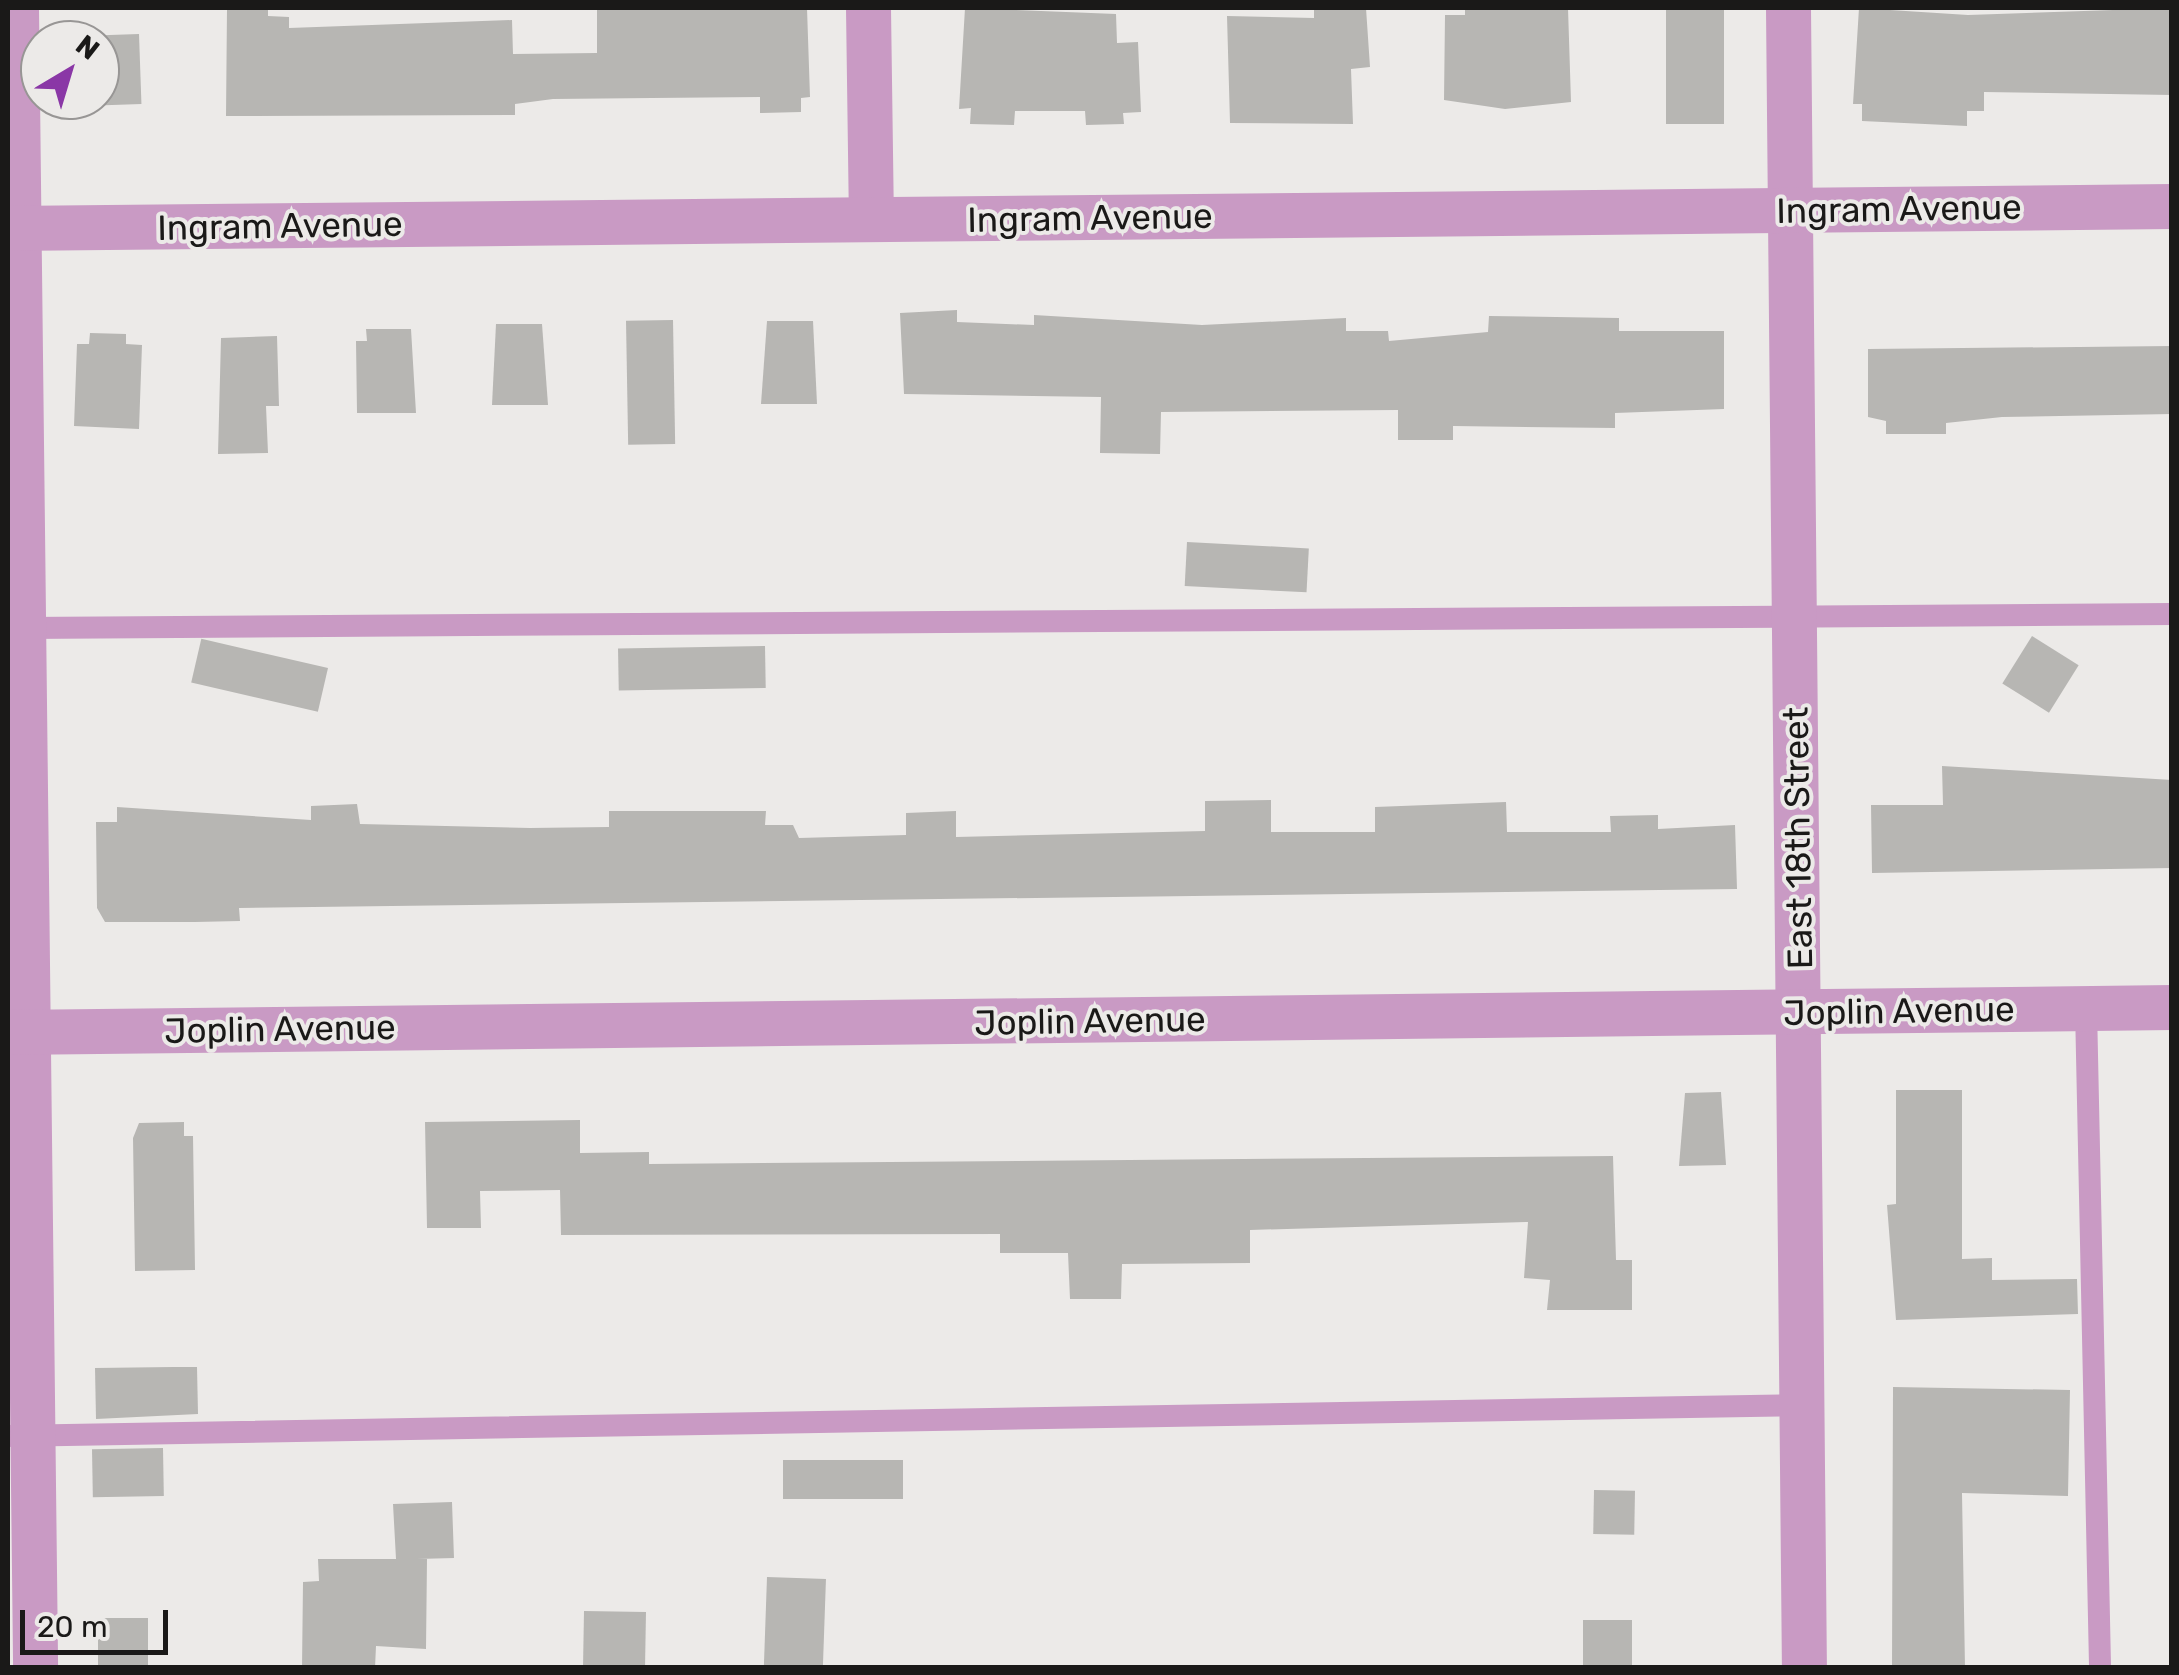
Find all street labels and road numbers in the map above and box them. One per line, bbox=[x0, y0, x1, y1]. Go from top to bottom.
street label: Ingram Avenue bbox=[1776, 186, 2022, 232]
street label: Ingram Avenue bbox=[967, 195, 1213, 241]
street label: Ingram Avenue bbox=[157, 203, 403, 249]
street label: East 18th Street bbox=[1775, 706, 1821, 970]
street label: Joplin Avenue bbox=[1782, 988, 2016, 1034]
street label: Joplin Avenue bbox=[973, 998, 1207, 1044]
street label: Joplin Avenue bbox=[163, 1006, 397, 1052]

